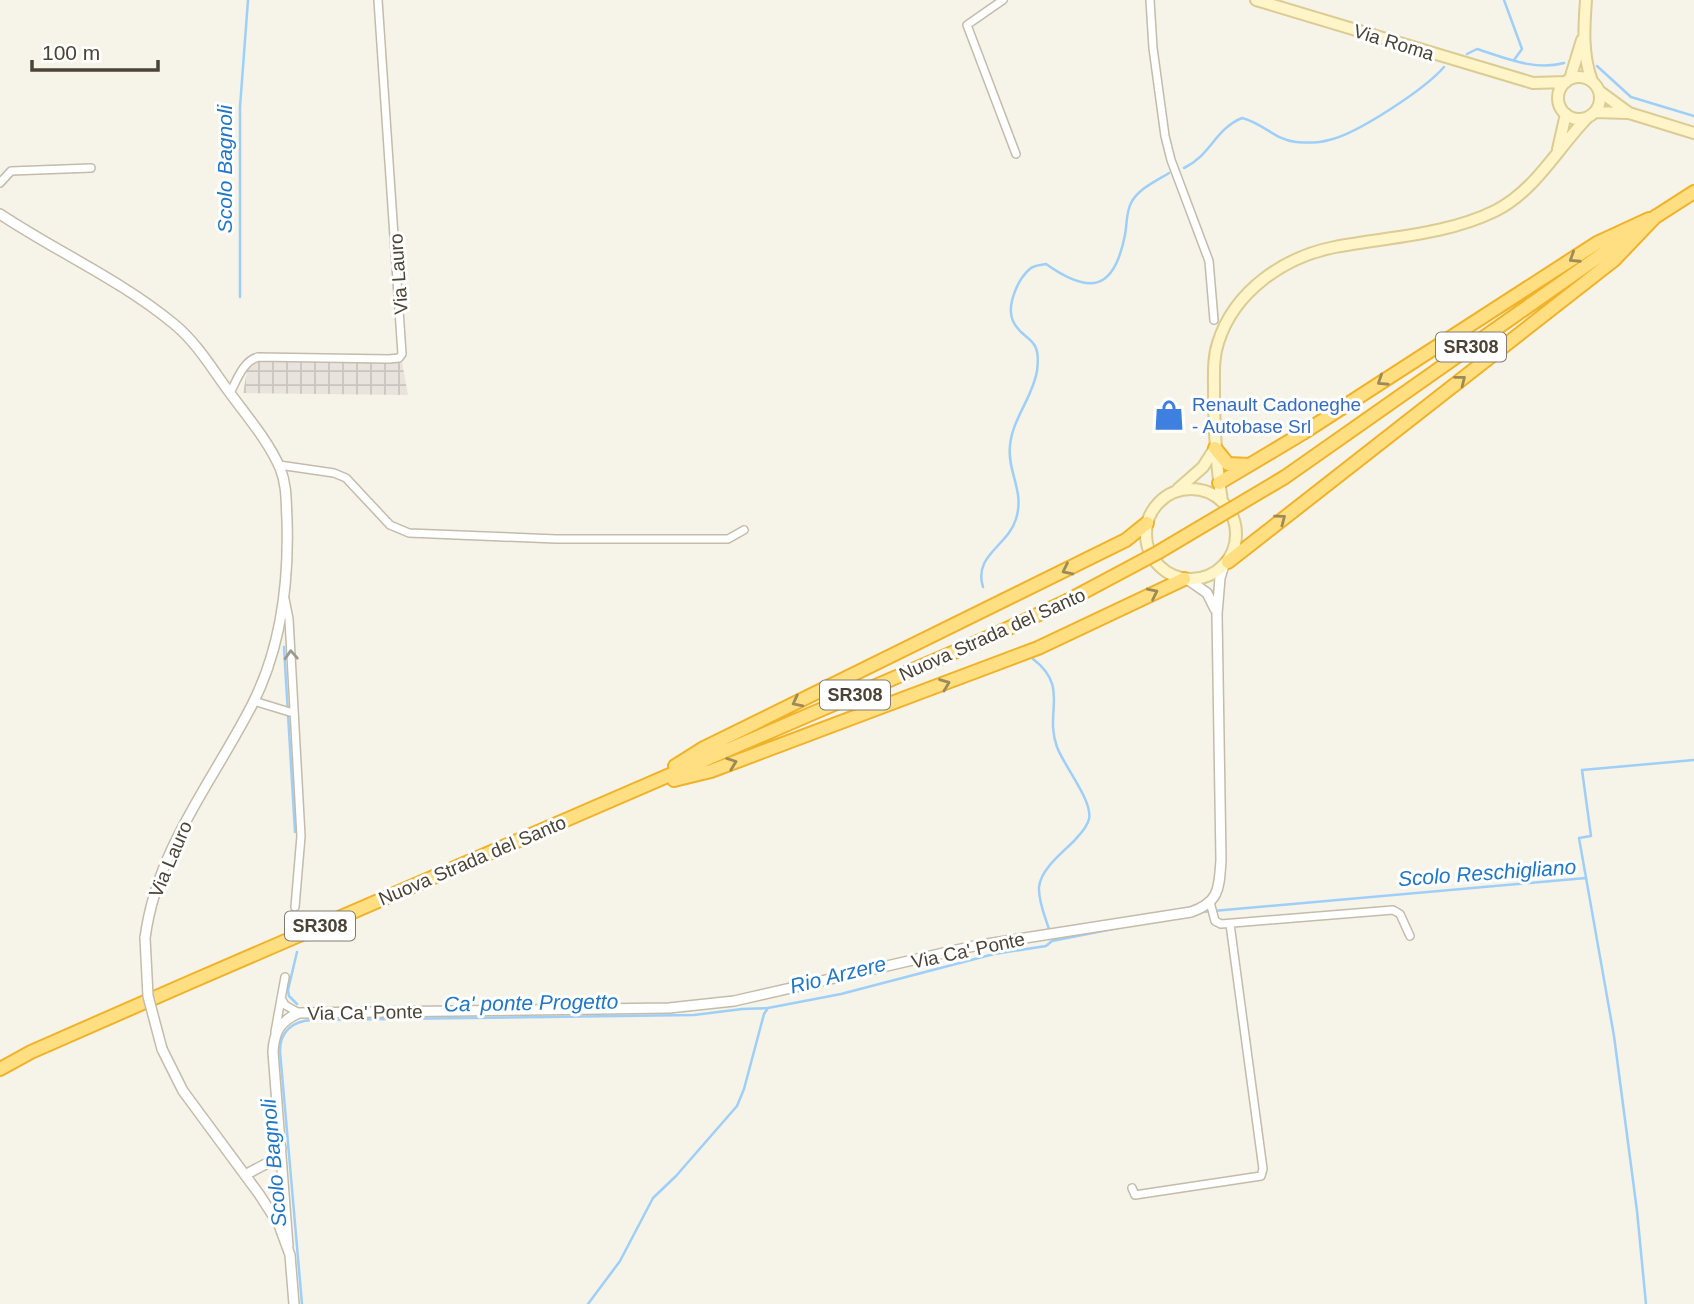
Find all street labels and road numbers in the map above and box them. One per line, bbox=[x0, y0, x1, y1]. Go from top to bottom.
street label: Via Roma bbox=[1351, 20, 1437, 65]
street label: Via Lauro bbox=[385, 233, 412, 315]
road number: SR308 bbox=[1436, 332, 1506, 362]
street label: Nuova Strada del Santo bbox=[896, 584, 1089, 685]
road number: SR308 bbox=[820, 680, 890, 710]
street label: Nuova Strada del Santo bbox=[375, 811, 569, 910]
street label: Via Lauro bbox=[145, 818, 196, 901]
road number: SR308 bbox=[285, 911, 355, 940]
street label: Via Ca' Ponte bbox=[910, 928, 1027, 973]
street label: Via Ca' Ponte bbox=[307, 1001, 423, 1024]

